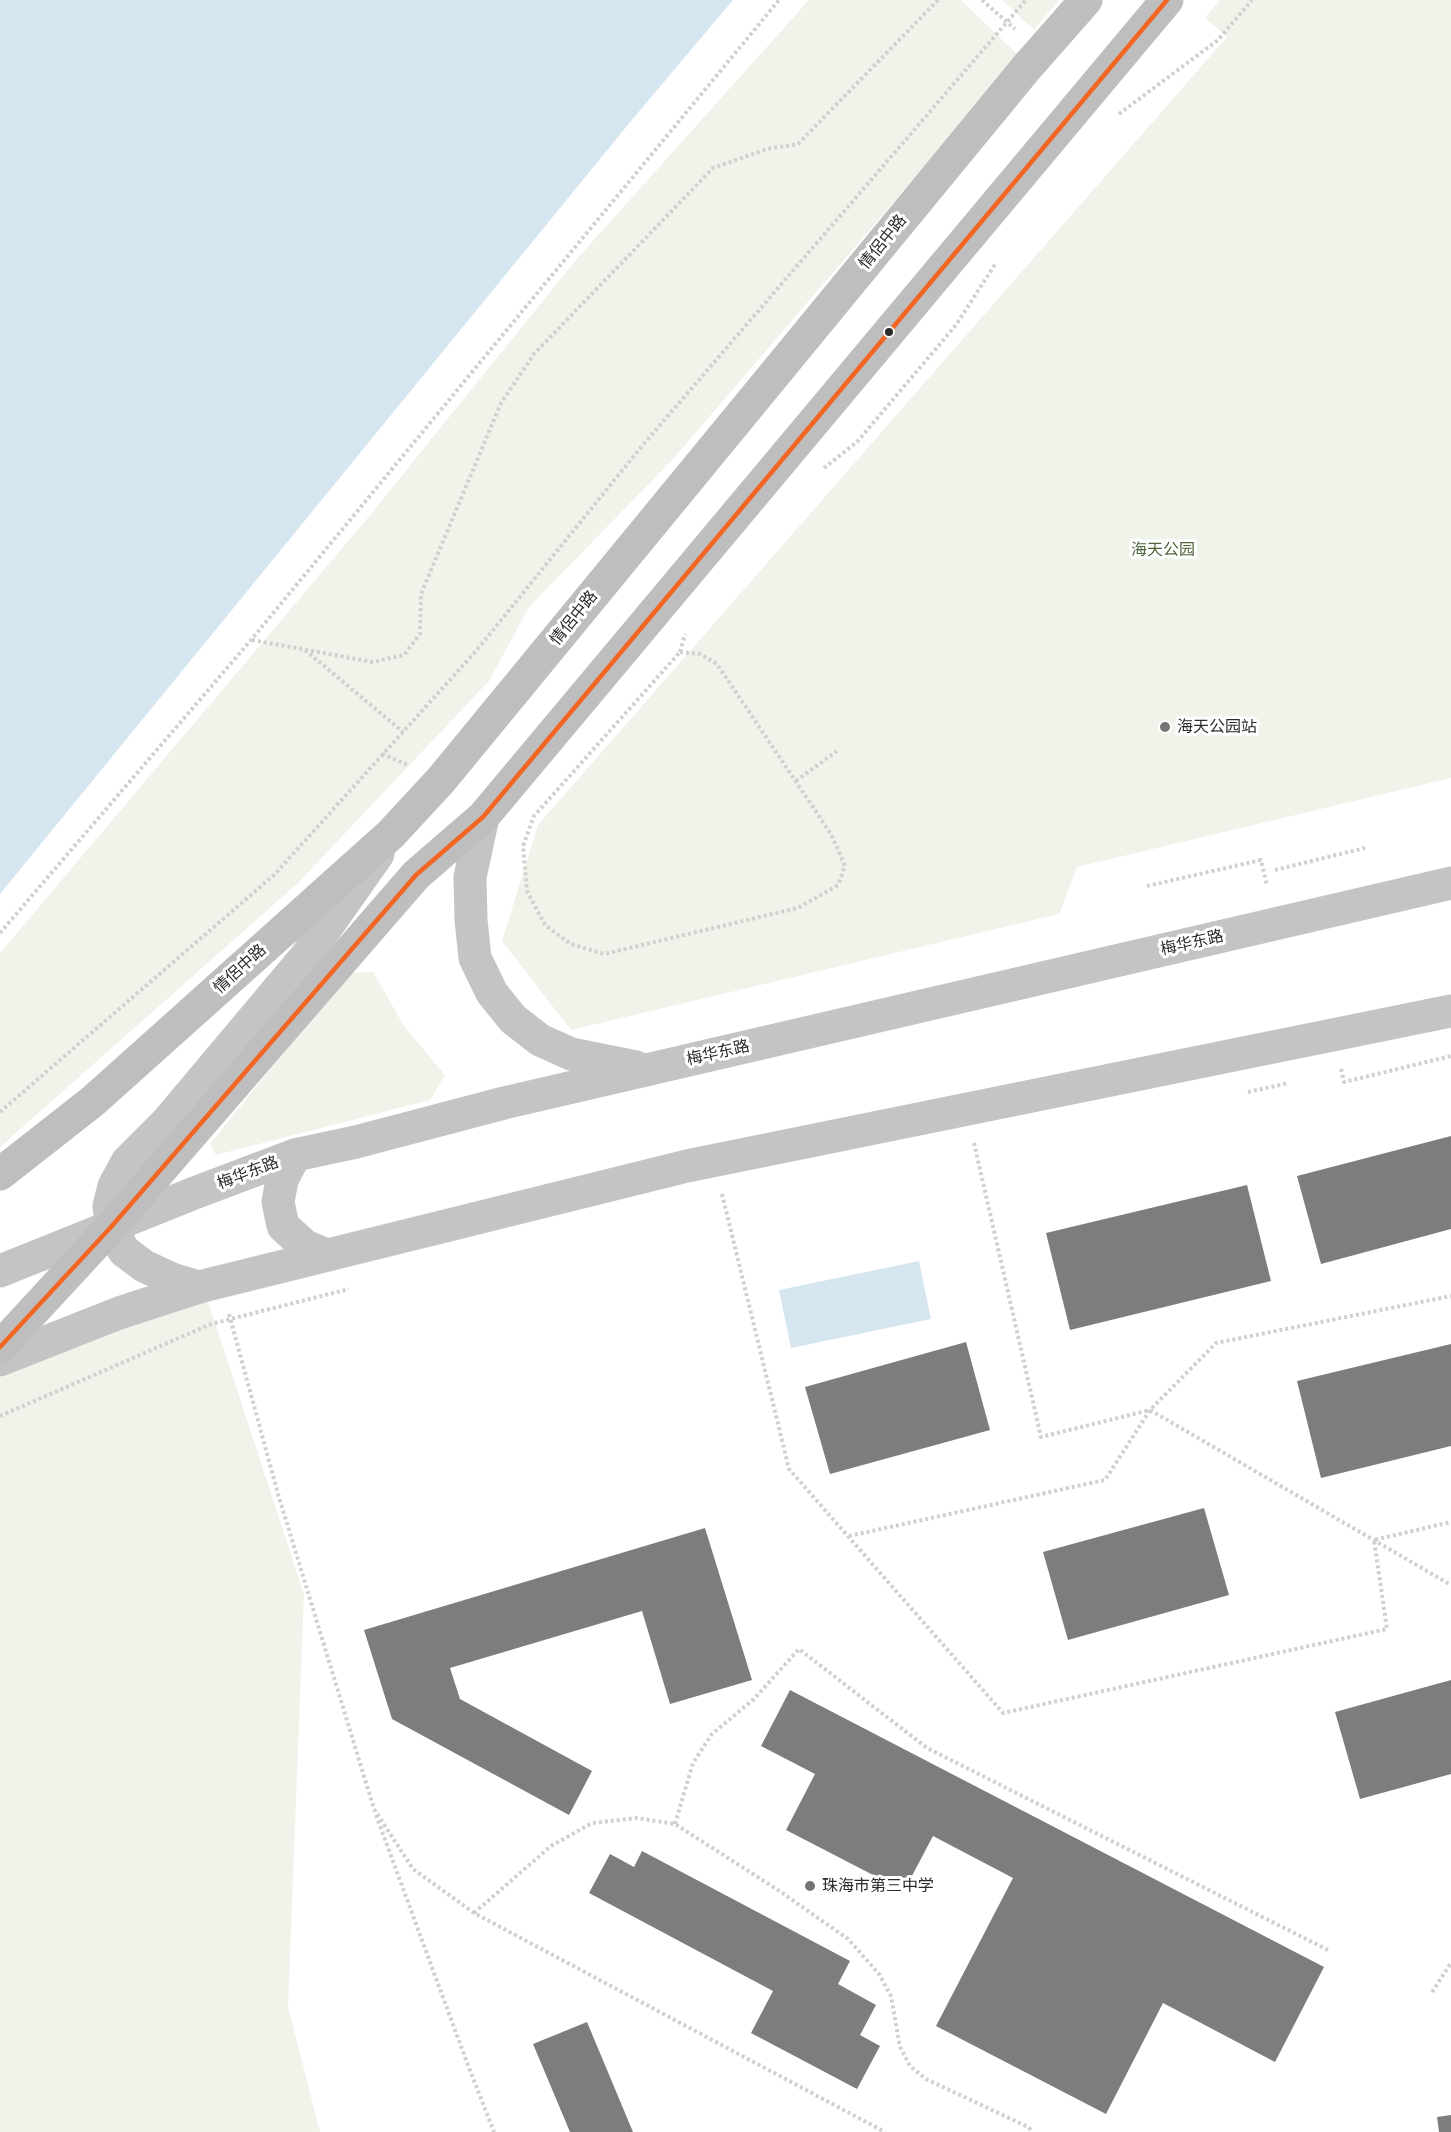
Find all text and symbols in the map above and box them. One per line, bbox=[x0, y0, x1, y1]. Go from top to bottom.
street label: 情侶中路 bbox=[855, 211, 911, 273]
unlabelled marker bbox=[883, 326, 895, 338]
park label: 海天公园 bbox=[1131, 540, 1195, 560]
street label: 情侶中路 bbox=[546, 587, 602, 649]
place label: 海天公园站 bbox=[1177, 717, 1257, 737]
marker: 海天公园站 bbox=[1158, 720, 1172, 734]
street label: 梅华东路 bbox=[1159, 926, 1225, 960]
street label: 情侶中路 bbox=[210, 940, 270, 998]
street label: 梅华东路 bbox=[685, 1036, 751, 1070]
street label: 梅华东路 bbox=[215, 1153, 281, 1193]
place label: 珠海市第三中学 bbox=[822, 1876, 934, 1896]
marker: 珠海市第三中学 bbox=[803, 1879, 817, 1893]

